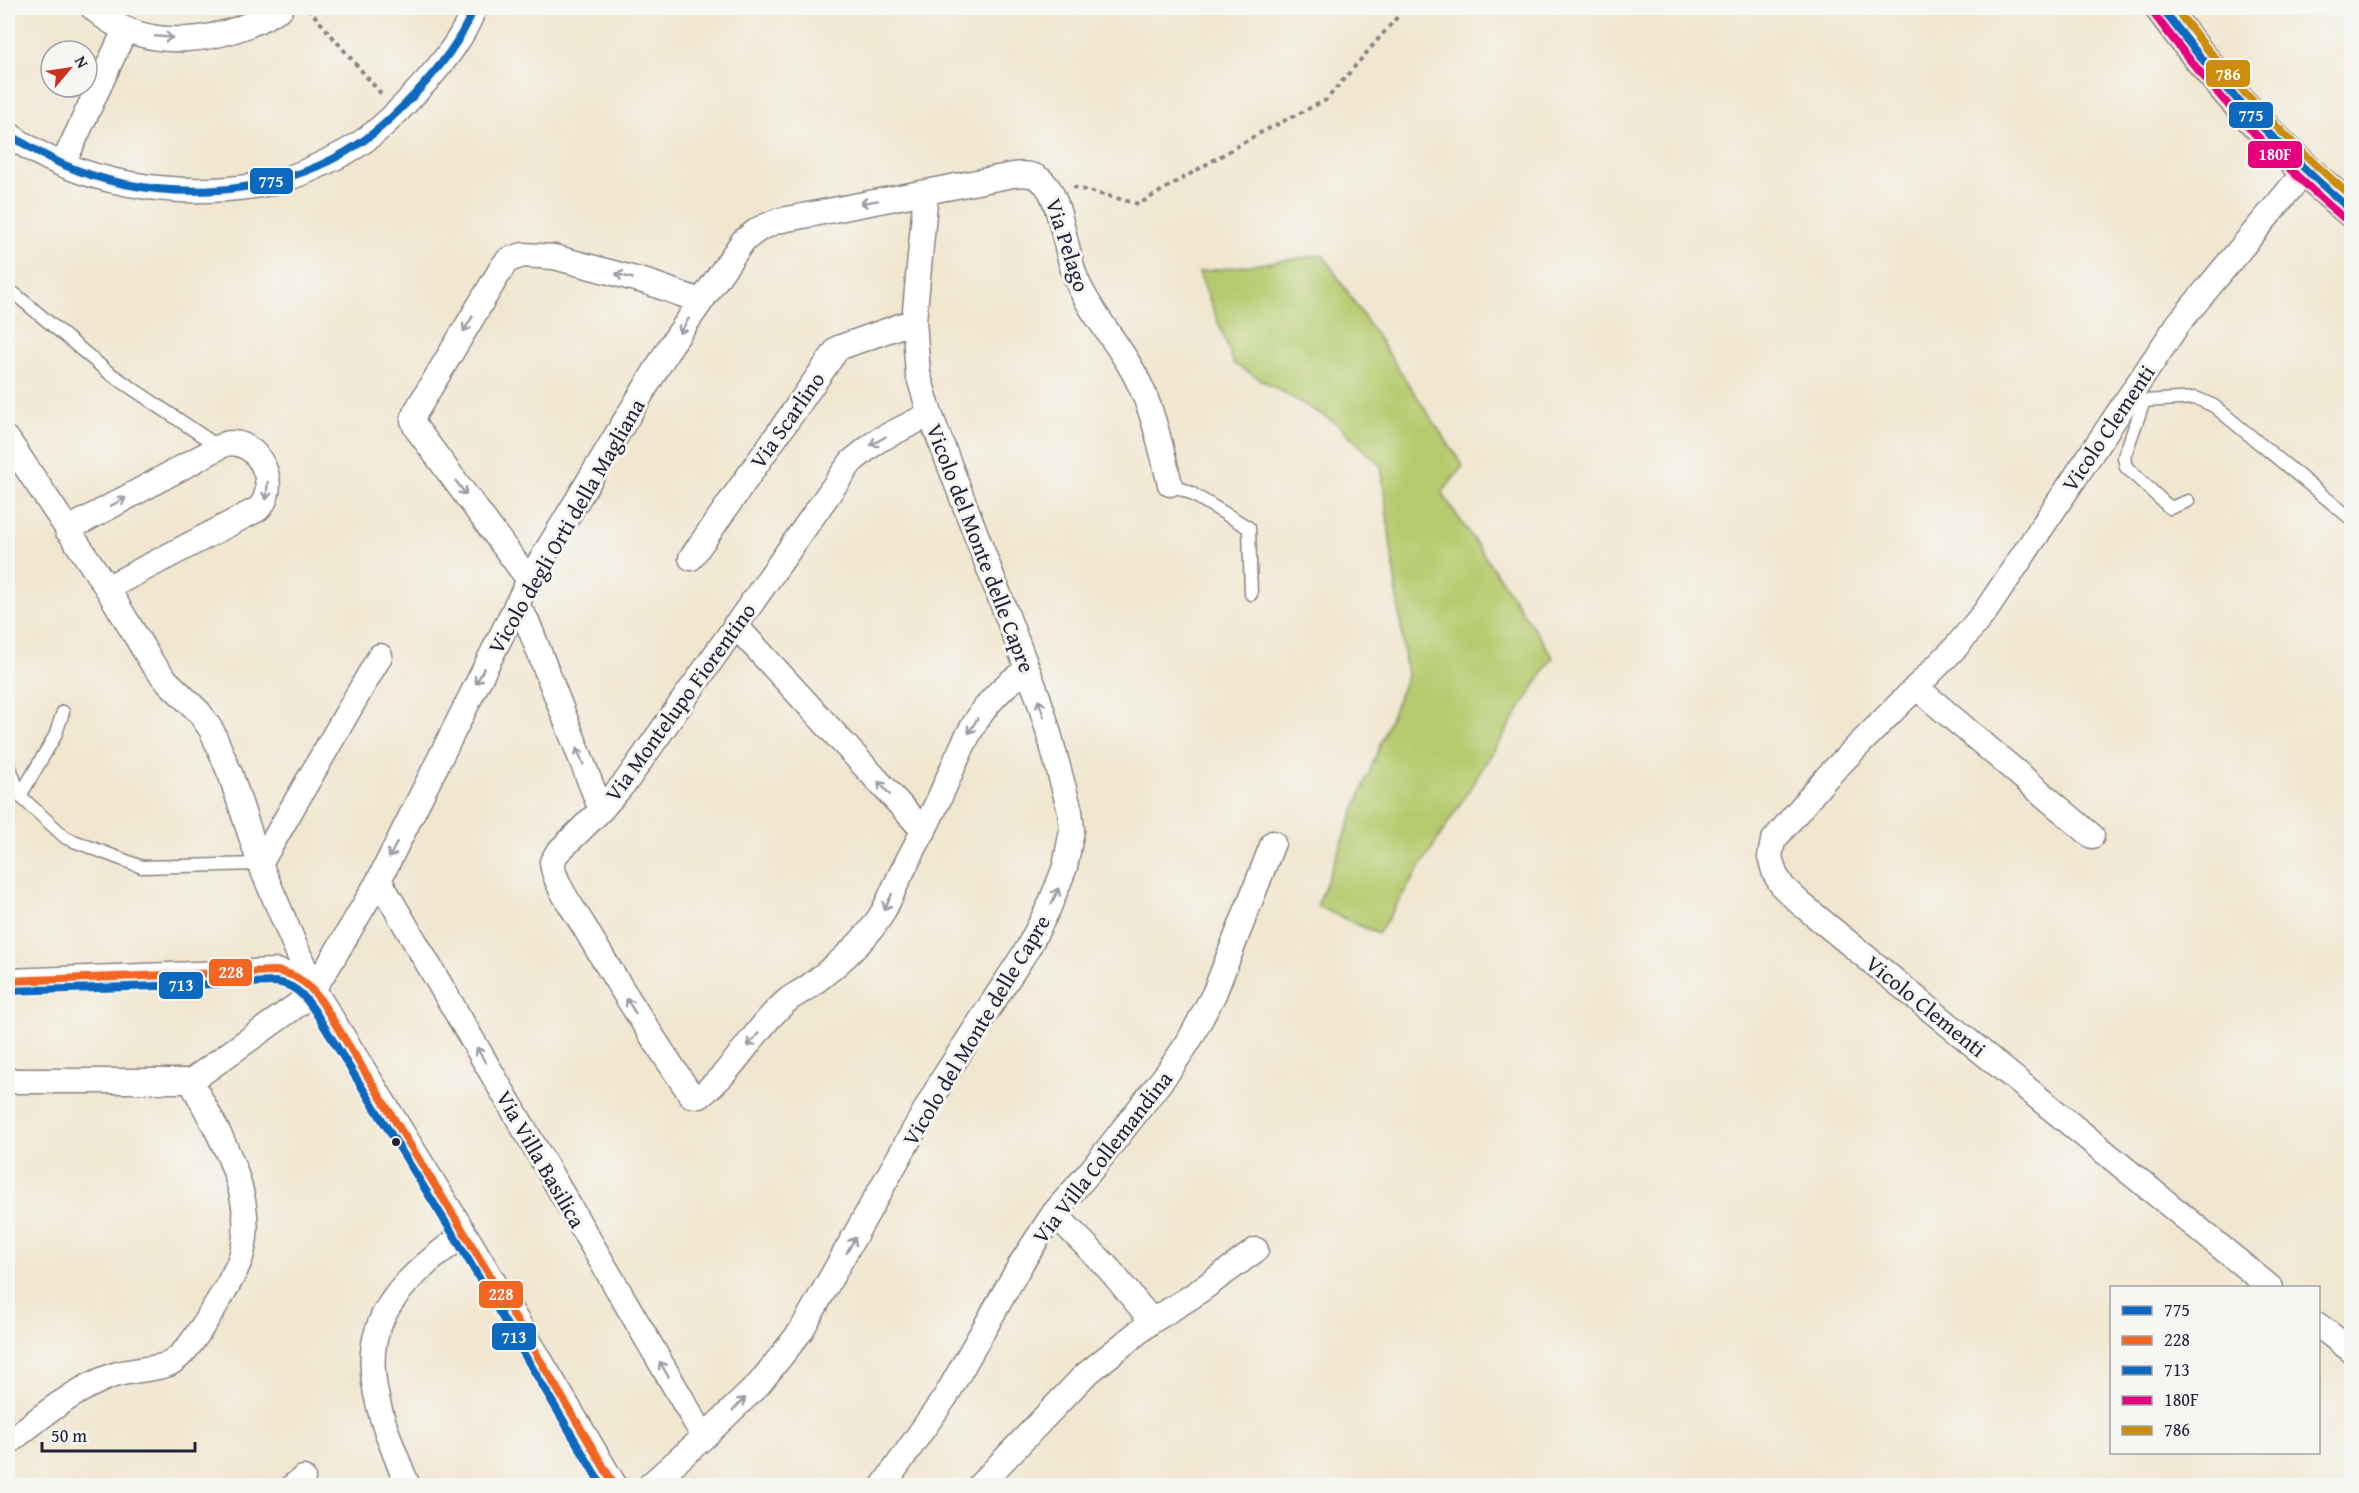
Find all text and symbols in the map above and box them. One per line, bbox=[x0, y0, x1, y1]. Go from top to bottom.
one-way arrow bbox=[154, 32, 174, 43]
north arrow bbox=[39, 39, 99, 99]
text: N bbox=[69, 51, 95, 72]
line badge: 786 bbox=[2205, 59, 2251, 88]
text: 786 bbox=[2216, 62, 2240, 86]
line badge: 775 bbox=[2228, 101, 2274, 129]
text: 775 bbox=[2239, 103, 2263, 127]
line badge: 180F bbox=[2247, 140, 2303, 169]
text: 180F bbox=[2258, 142, 2292, 166]
line badge: 775 bbox=[249, 167, 294, 195]
text: 775 bbox=[259, 169, 283, 193]
street label: Via Pelago bbox=[1038, 194, 1098, 296]
one-way arrow bbox=[859, 197, 879, 208]
one-way arrow bbox=[615, 270, 634, 281]
one-way arrow bbox=[462, 315, 474, 332]
one-way arrow bbox=[677, 317, 690, 334]
street label: Vicolo Clementi bbox=[2054, 358, 2162, 498]
street label: Via Scarlino bbox=[742, 365, 832, 475]
street label: Vicolo degli Orti della Magliana bbox=[480, 392, 653, 659]
street label: Vicolo del Monte delle Capre bbox=[919, 419, 1043, 677]
one-way arrow bbox=[870, 435, 887, 447]
one-way arrow bbox=[261, 480, 272, 500]
one-way arrow bbox=[455, 480, 468, 496]
one-way arrow bbox=[109, 496, 126, 508]
street label: Via Montelupo Fiorentino bbox=[597, 596, 763, 808]
one-way arrow bbox=[474, 666, 486, 684]
one-way arrow bbox=[1035, 699, 1046, 718]
one-way arrow bbox=[966, 717, 978, 734]
one-way arrow bbox=[574, 747, 585, 765]
one-way arrow bbox=[877, 780, 891, 795]
one-way arrow bbox=[387, 841, 399, 859]
one-way arrow bbox=[1049, 887, 1061, 905]
one-way arrow bbox=[881, 892, 893, 910]
street label: Vicolo del Monte delle Capre bbox=[894, 908, 1058, 1152]
street label: Vicolo Clementi bbox=[1859, 947, 1993, 1065]
line badge: 228 bbox=[208, 958, 253, 987]
text: 228 bbox=[219, 960, 243, 984]
line badge: 713 bbox=[158, 971, 204, 1000]
text: 713 bbox=[169, 973, 193, 997]
one-way arrow bbox=[625, 998, 637, 1015]
one-way arrow bbox=[746, 1032, 759, 1048]
one-way arrow bbox=[475, 1047, 487, 1064]
street label: Via Villa Collemandina bbox=[1024, 1063, 1180, 1250]
street label: Via Villa Basilica bbox=[489, 1084, 594, 1234]
unlabelled marker bbox=[390, 1136, 402, 1148]
one-way arrow bbox=[845, 1237, 857, 1254]
line badge: 228 bbox=[478, 1280, 524, 1309]
text: 228 bbox=[489, 1282, 513, 1306]
legend bbox=[2110, 1286, 2320, 1454]
text: 775 bbox=[2164, 1296, 2190, 1323]
line badge: 713 bbox=[491, 1322, 537, 1351]
text: 713 bbox=[502, 1325, 526, 1349]
text: 228 bbox=[2164, 1326, 2190, 1353]
text: 713 bbox=[2164, 1356, 2190, 1383]
one-way arrow bbox=[658, 1361, 670, 1378]
text: 180F bbox=[2164, 1386, 2199, 1413]
one-way arrow bbox=[732, 1396, 746, 1411]
scale bar bbox=[42, 1415, 195, 1453]
text: 786 bbox=[2164, 1416, 2190, 1443]
text: 50 m bbox=[51, 1422, 87, 1449]

